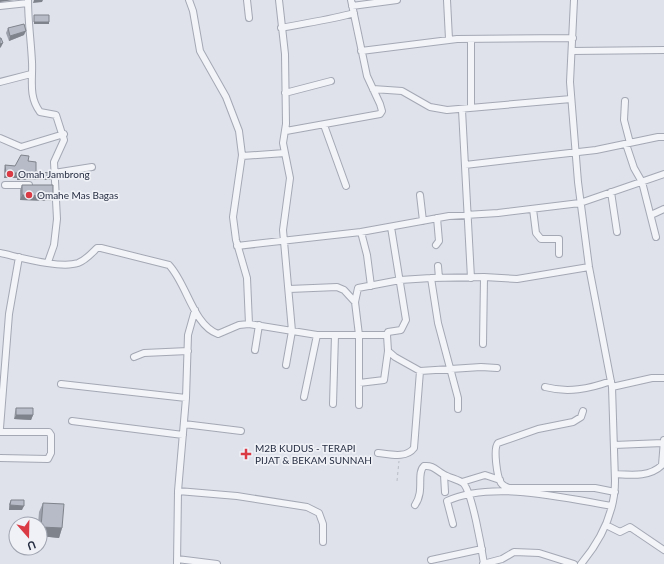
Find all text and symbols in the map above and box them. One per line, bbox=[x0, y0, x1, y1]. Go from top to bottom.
place label: Omah Jambrong bbox=[18, 168, 90, 180]
marker: Omah Jambrong bbox=[5, 169, 15, 179]
place label: Omahe Mas Bagas bbox=[37, 189, 118, 201]
marker: Omahe Mas Bagas bbox=[24, 190, 34, 200]
place label: M2B KUDUS - TERAPI PIJAT & BEKAM SUNNAH bbox=[255, 442, 372, 466]
marker: M2B KUDUS - TERAPI PIJAT & BEKAM SUNNAH bbox=[240, 448, 252, 460]
north arrow bbox=[8, 516, 48, 556]
text: U bbox=[26, 538, 38, 553]

